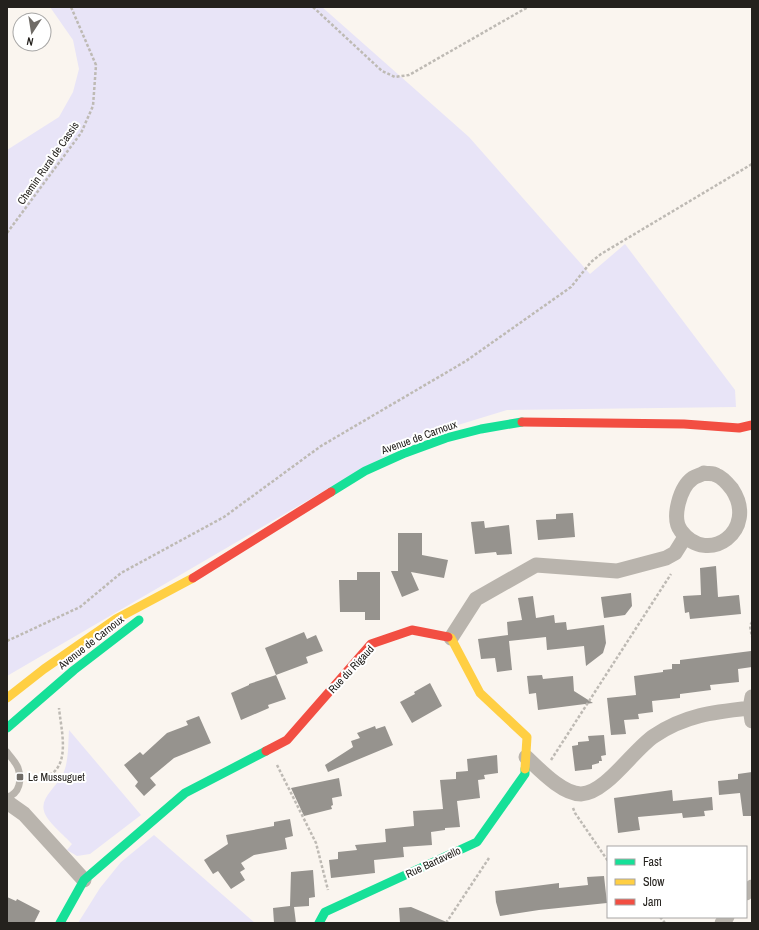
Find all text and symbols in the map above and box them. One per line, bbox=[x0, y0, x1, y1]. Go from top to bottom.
north arrow bbox=[12, 12, 52, 52]
text: N bbox=[25, 34, 35, 49]
street label: Chemin Rural de Cassis bbox=[14, 118, 82, 207]
street label: Avenue de Carnoux bbox=[378, 417, 459, 458]
street label: Avenue de Carnoux bbox=[55, 612, 127, 673]
street label: Rue du Rigaud bbox=[325, 642, 377, 696]
place label: Le Mussuguet bbox=[28, 770, 85, 784]
marker: Le Mussuguet bbox=[15, 772, 25, 782]
street label: Rue Bartavello bbox=[403, 843, 463, 881]
legend bbox=[607, 846, 747, 918]
text: Fast bbox=[643, 854, 662, 870]
text: Slow bbox=[643, 874, 665, 890]
text: Jam bbox=[643, 894, 662, 910]

